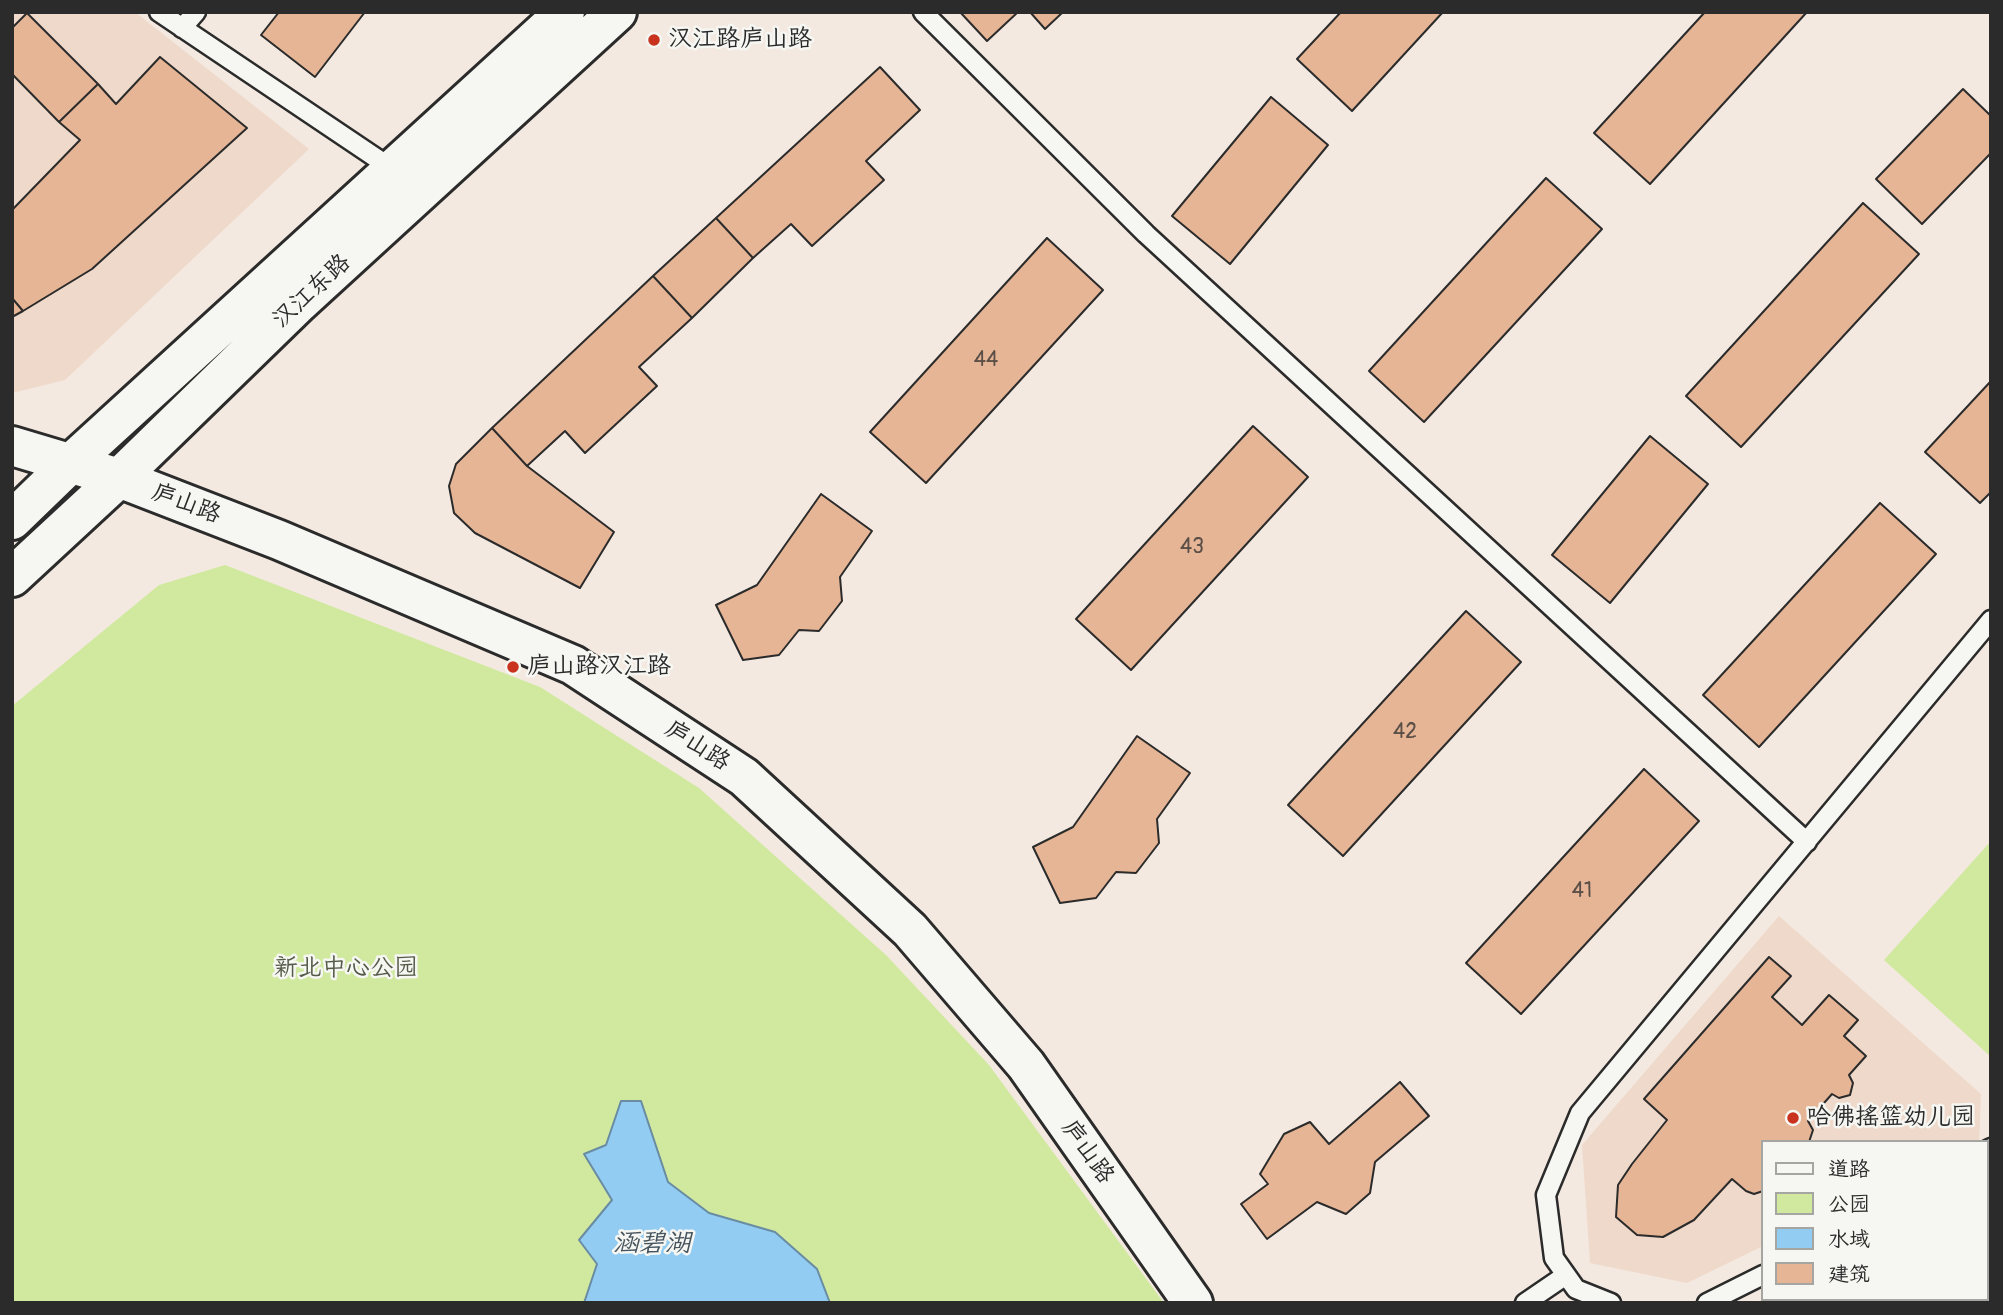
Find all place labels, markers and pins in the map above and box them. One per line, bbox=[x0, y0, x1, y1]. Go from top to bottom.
place label: 汉江路庐山路 bbox=[668, 26, 812, 54]
marker: 汉江路庐山路 bbox=[646, 32, 662, 48]
place label: 庐山路汉江路 bbox=[527, 653, 671, 681]
marker: 庐山路汉江路 bbox=[505, 659, 521, 675]
place label: 哈佛摇篮幼儿园 bbox=[1807, 1104, 1975, 1132]
marker: 哈佛摇篮幼儿园 bbox=[1785, 1110, 1801, 1126]

